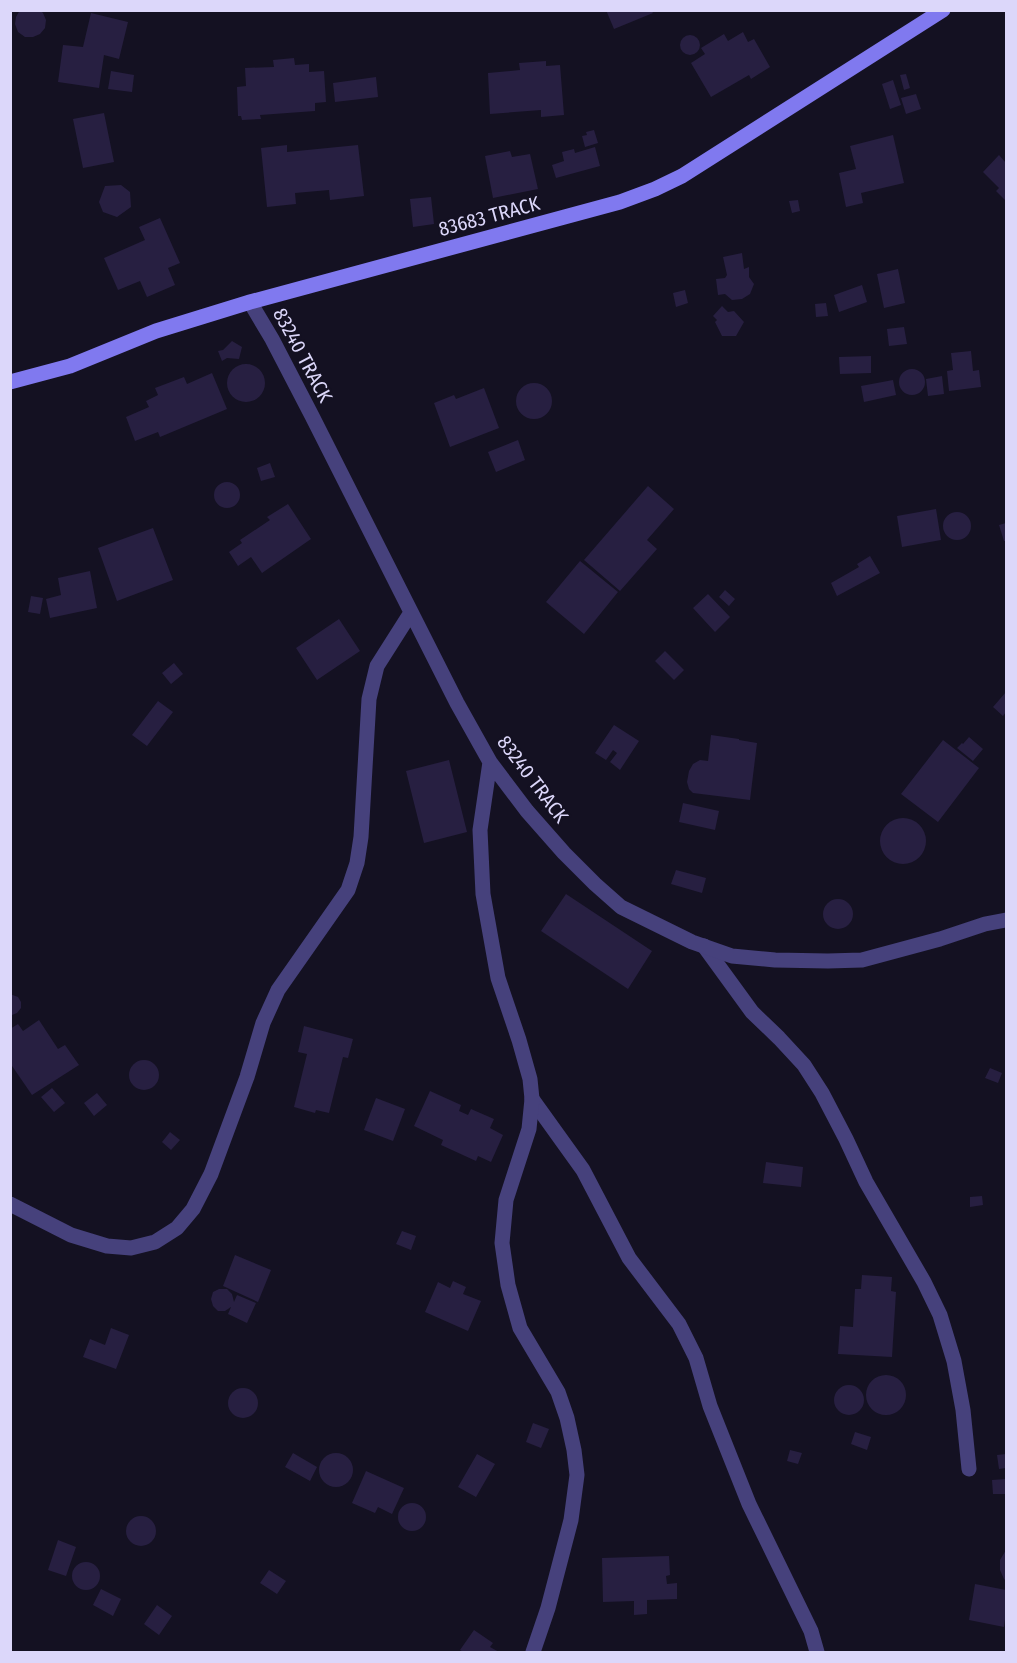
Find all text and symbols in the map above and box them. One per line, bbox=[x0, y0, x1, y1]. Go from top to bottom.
street label: 83683 TRACK bbox=[436, 191, 543, 241]
street label: 83240 TRACK bbox=[268, 304, 338, 407]
street label: 83240 TRACK bbox=[492, 731, 574, 828]

